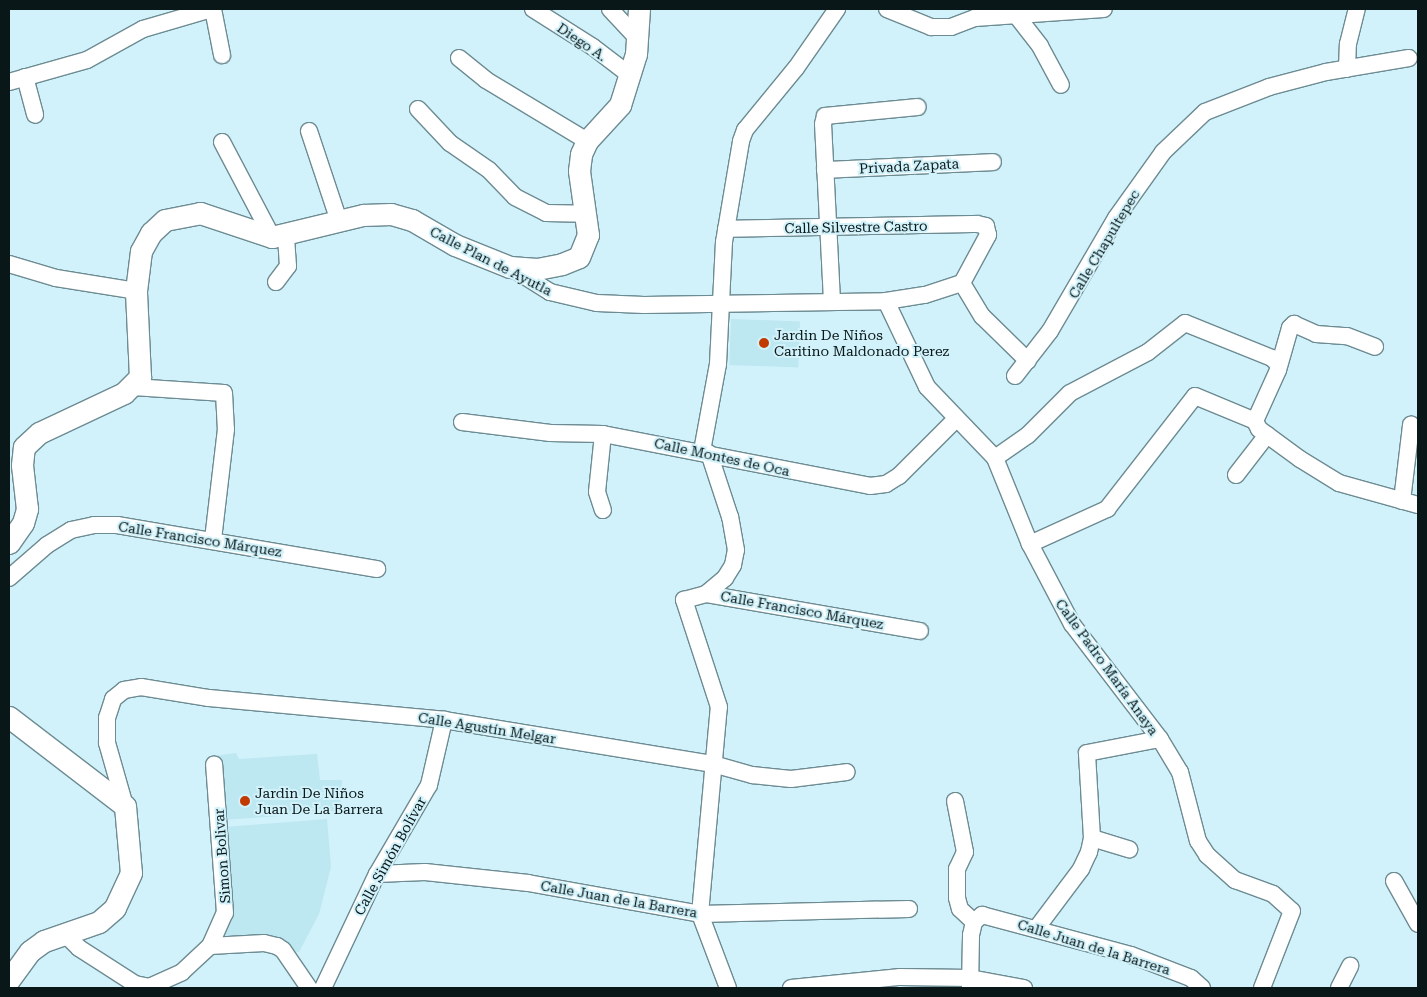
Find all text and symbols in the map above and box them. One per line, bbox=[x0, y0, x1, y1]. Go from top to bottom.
street label: Diego A. bbox=[554, 19, 610, 65]
street label: Privada Zapata bbox=[858, 155, 960, 177]
street label: Calle Chapultepec bbox=[1065, 187, 1143, 301]
street label: Calle Silvestre Castro bbox=[784, 217, 928, 237]
street label: Calle Plan de Ayutla bbox=[427, 223, 555, 299]
place label: Jardin De Niños Caritino Maldonado Perez bbox=[774, 327, 949, 360]
marker: Jardin De Niños Caritino Maldonado Perez bbox=[758, 337, 770, 349]
street label: Calle Montes de Oca bbox=[653, 434, 791, 480]
street label: Calle Francisco Márquez bbox=[117, 518, 283, 560]
street label: Calle Francisco Márquez bbox=[719, 587, 885, 633]
street label: Calle Padro María Anaya bbox=[1052, 596, 1162, 738]
street label: Calle Agustín Melgar bbox=[417, 709, 557, 747]
place label: Jardin De Niños Juan De La Barrera bbox=[255, 785, 383, 818]
street label: Calle Simón Bolívar bbox=[351, 794, 429, 918]
marker: Jardin De Niños Juan De La Barrera bbox=[239, 795, 251, 807]
street label: Simon Bolivar bbox=[210, 808, 234, 904]
street label: Calle Juan de la Barrera bbox=[539, 877, 699, 921]
street label: Calle Juan de la Barrera bbox=[1016, 916, 1172, 978]

